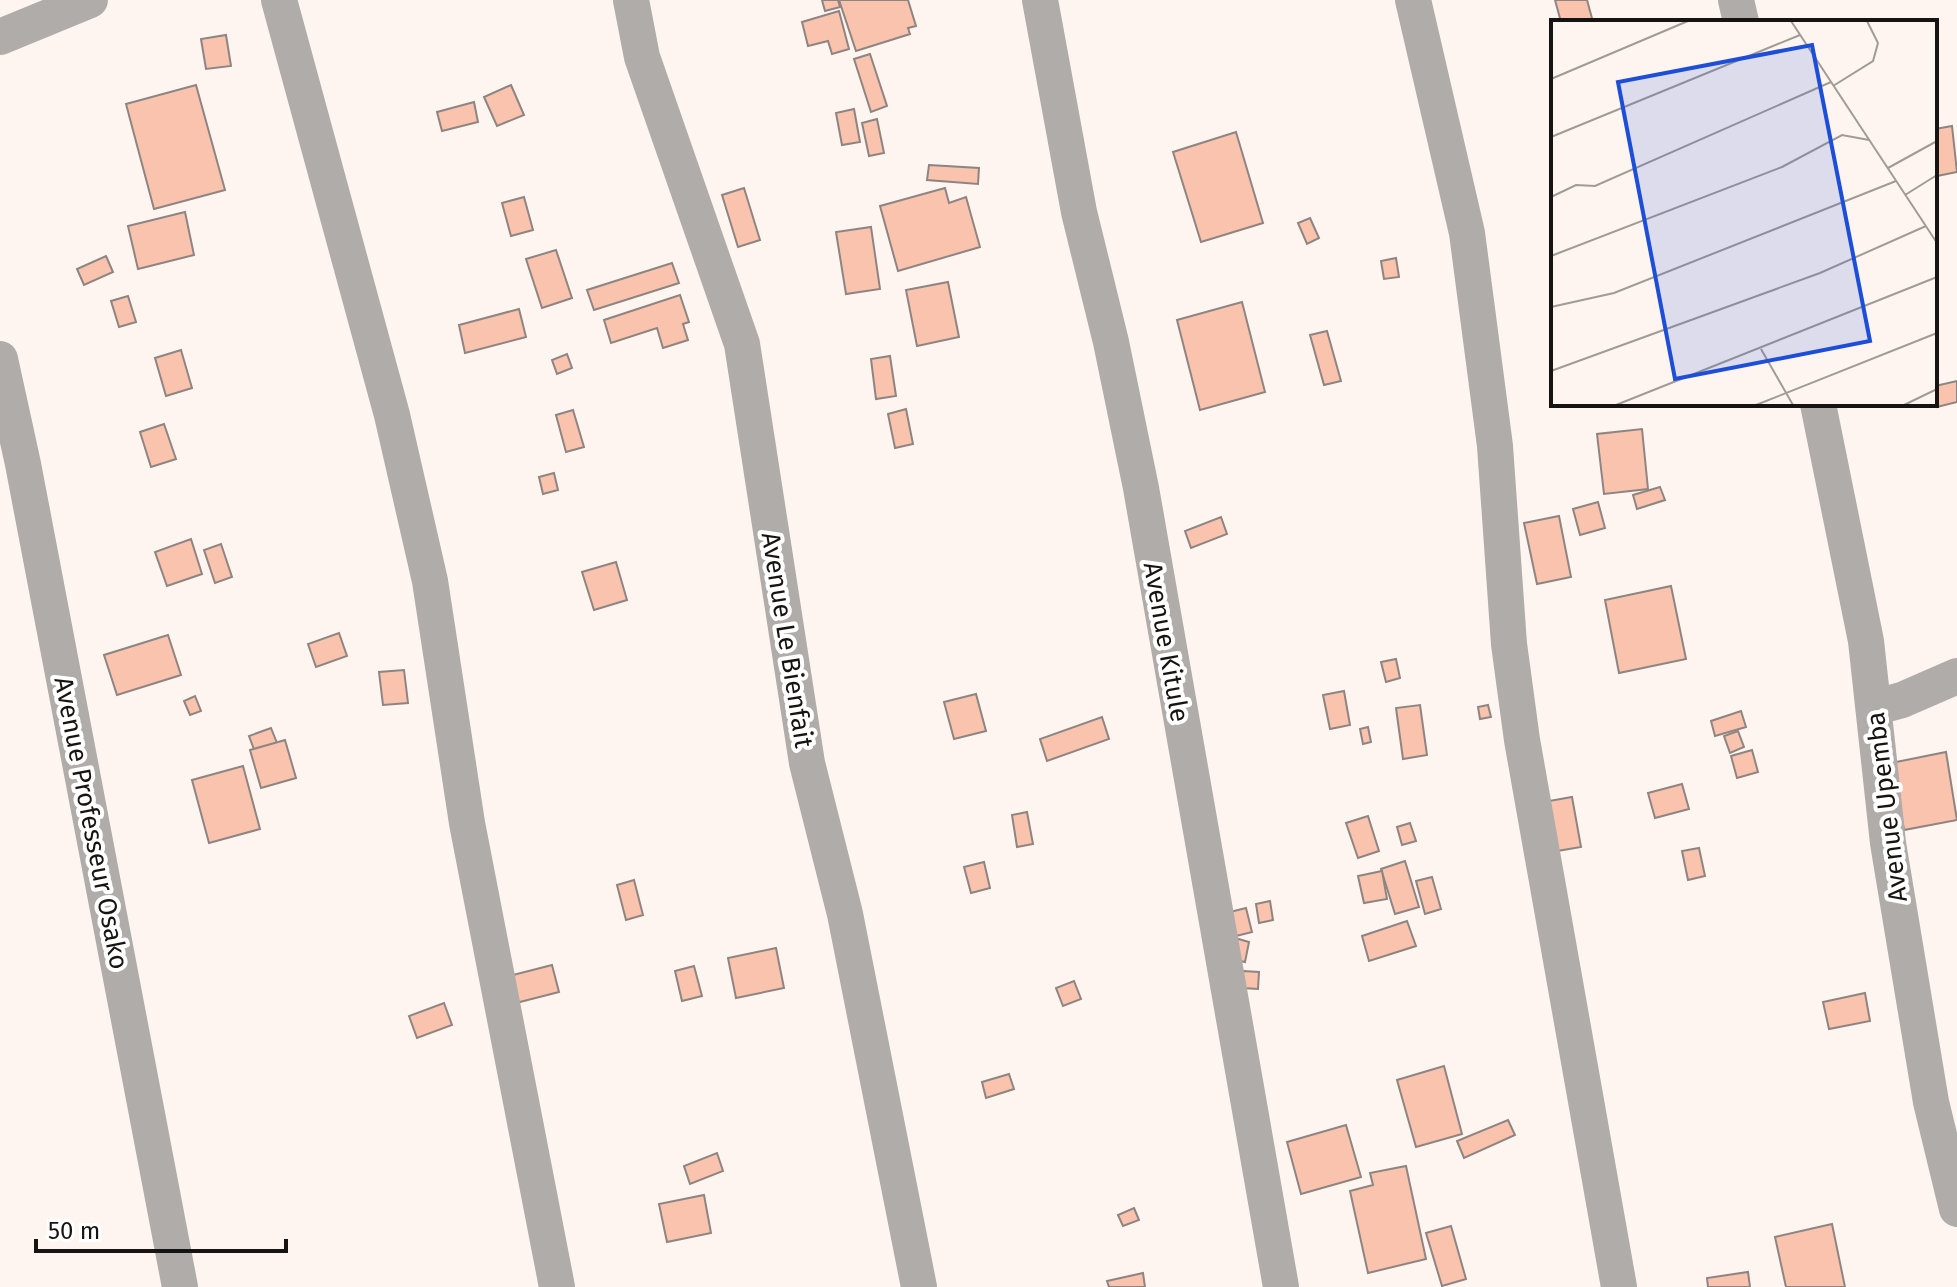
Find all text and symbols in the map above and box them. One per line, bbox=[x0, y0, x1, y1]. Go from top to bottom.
inset map bbox=[1551, 20, 1937, 406]
street label: Avenue Le Bienfait bbox=[755, 530, 819, 751]
street label: Avenue Kitule bbox=[1137, 560, 1195, 724]
street label: Avenue Professeur Osako bbox=[47, 674, 135, 972]
street label: Avenue Upemba bbox=[1860, 710, 1914, 904]
scale bar bbox=[36, 1203, 286, 1253]
text: 50 m bbox=[48, 1217, 100, 1245]

